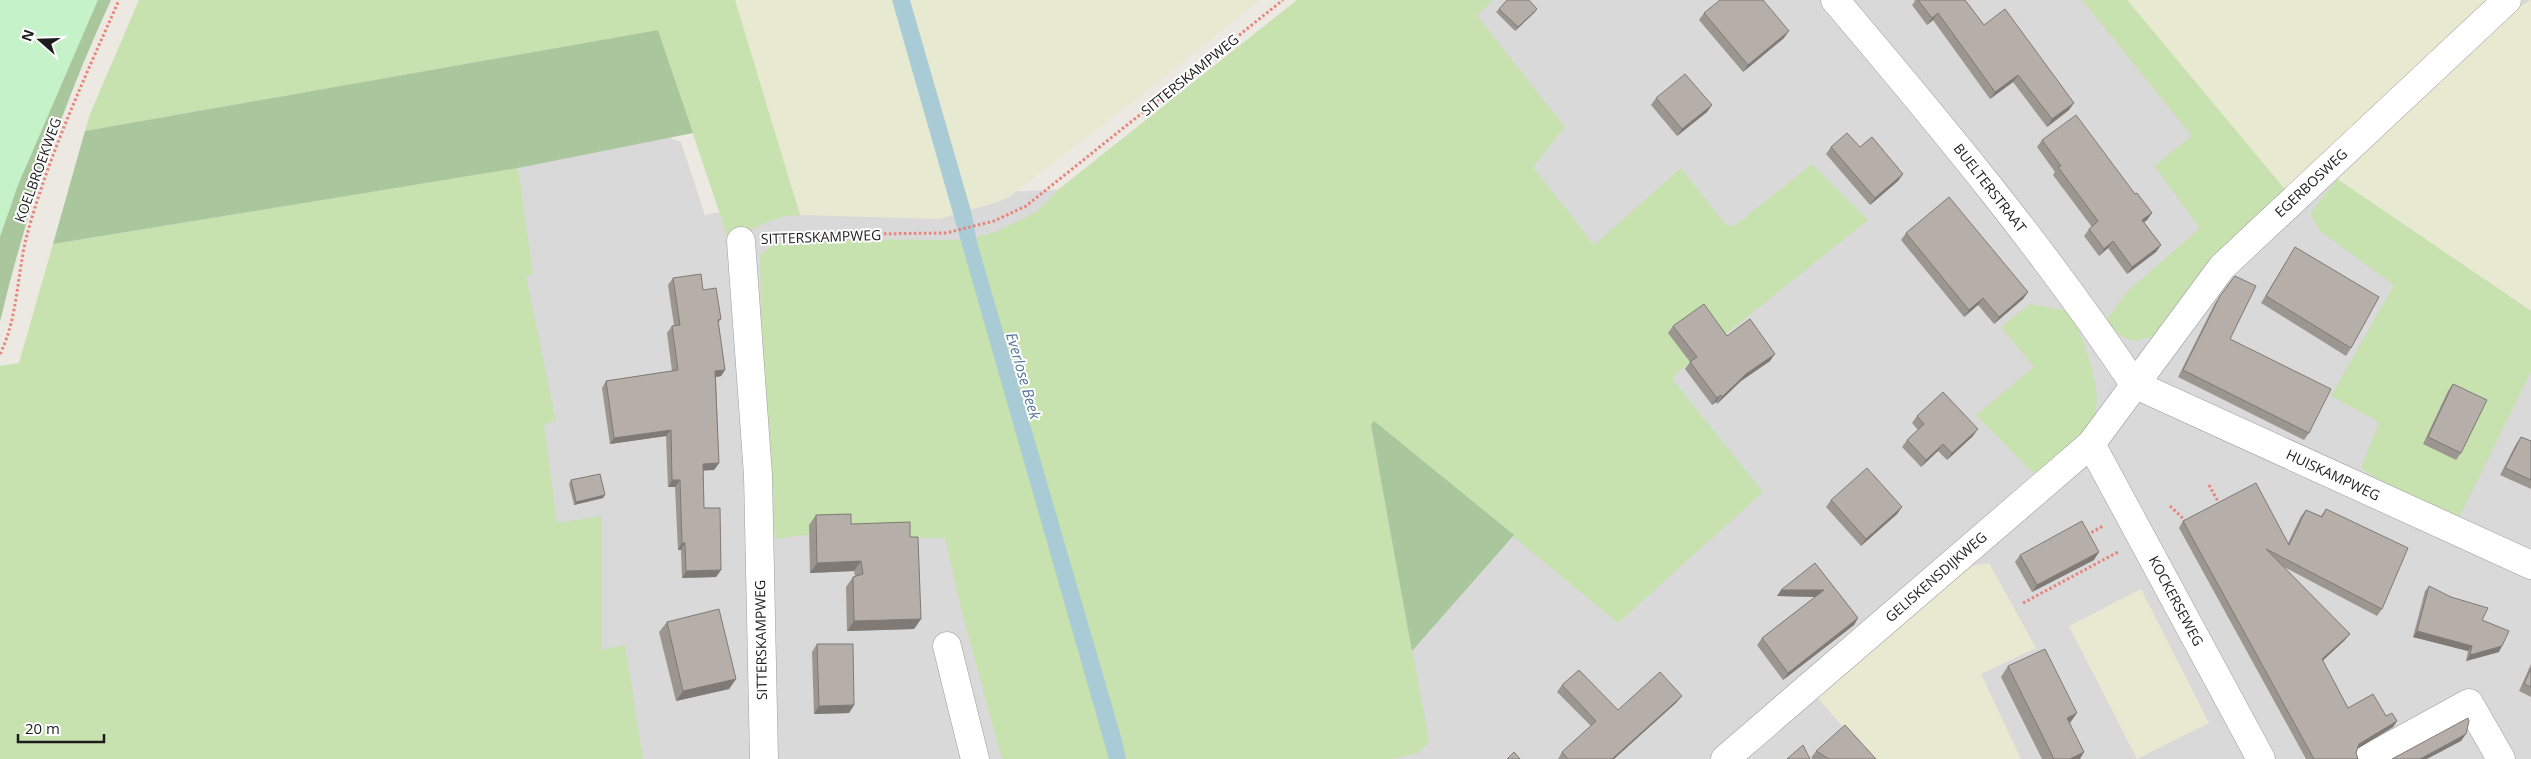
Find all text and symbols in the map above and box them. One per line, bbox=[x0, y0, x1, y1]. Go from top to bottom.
north arrow bbox=[15, 15, 65, 65]
text: N bbox=[16, 27, 38, 44]
street label: SITTERSKAMPWEG bbox=[1137, 29, 1242, 120]
street label: KOELBROEKWEG bbox=[10, 115, 65, 225]
street label: BUELTERSTRAAT bbox=[1950, 139, 2031, 236]
street label: EGERBOSWEG bbox=[2270, 144, 2351, 221]
street label: SITTERSKAMPWEG bbox=[760, 225, 881, 248]
water label: Everlose Beek bbox=[1002, 330, 1046, 422]
street label: HUISKAMPWEG bbox=[2283, 444, 2383, 505]
street label: GELISKENSDIJKWEG bbox=[1881, 527, 1990, 626]
street label: KOCKERSEWEG bbox=[2145, 552, 2208, 649]
street label: SITTERSKAMPWEG bbox=[750, 580, 771, 700]
scale bar bbox=[18, 712, 104, 744]
text: 20 m bbox=[25, 718, 60, 738]

